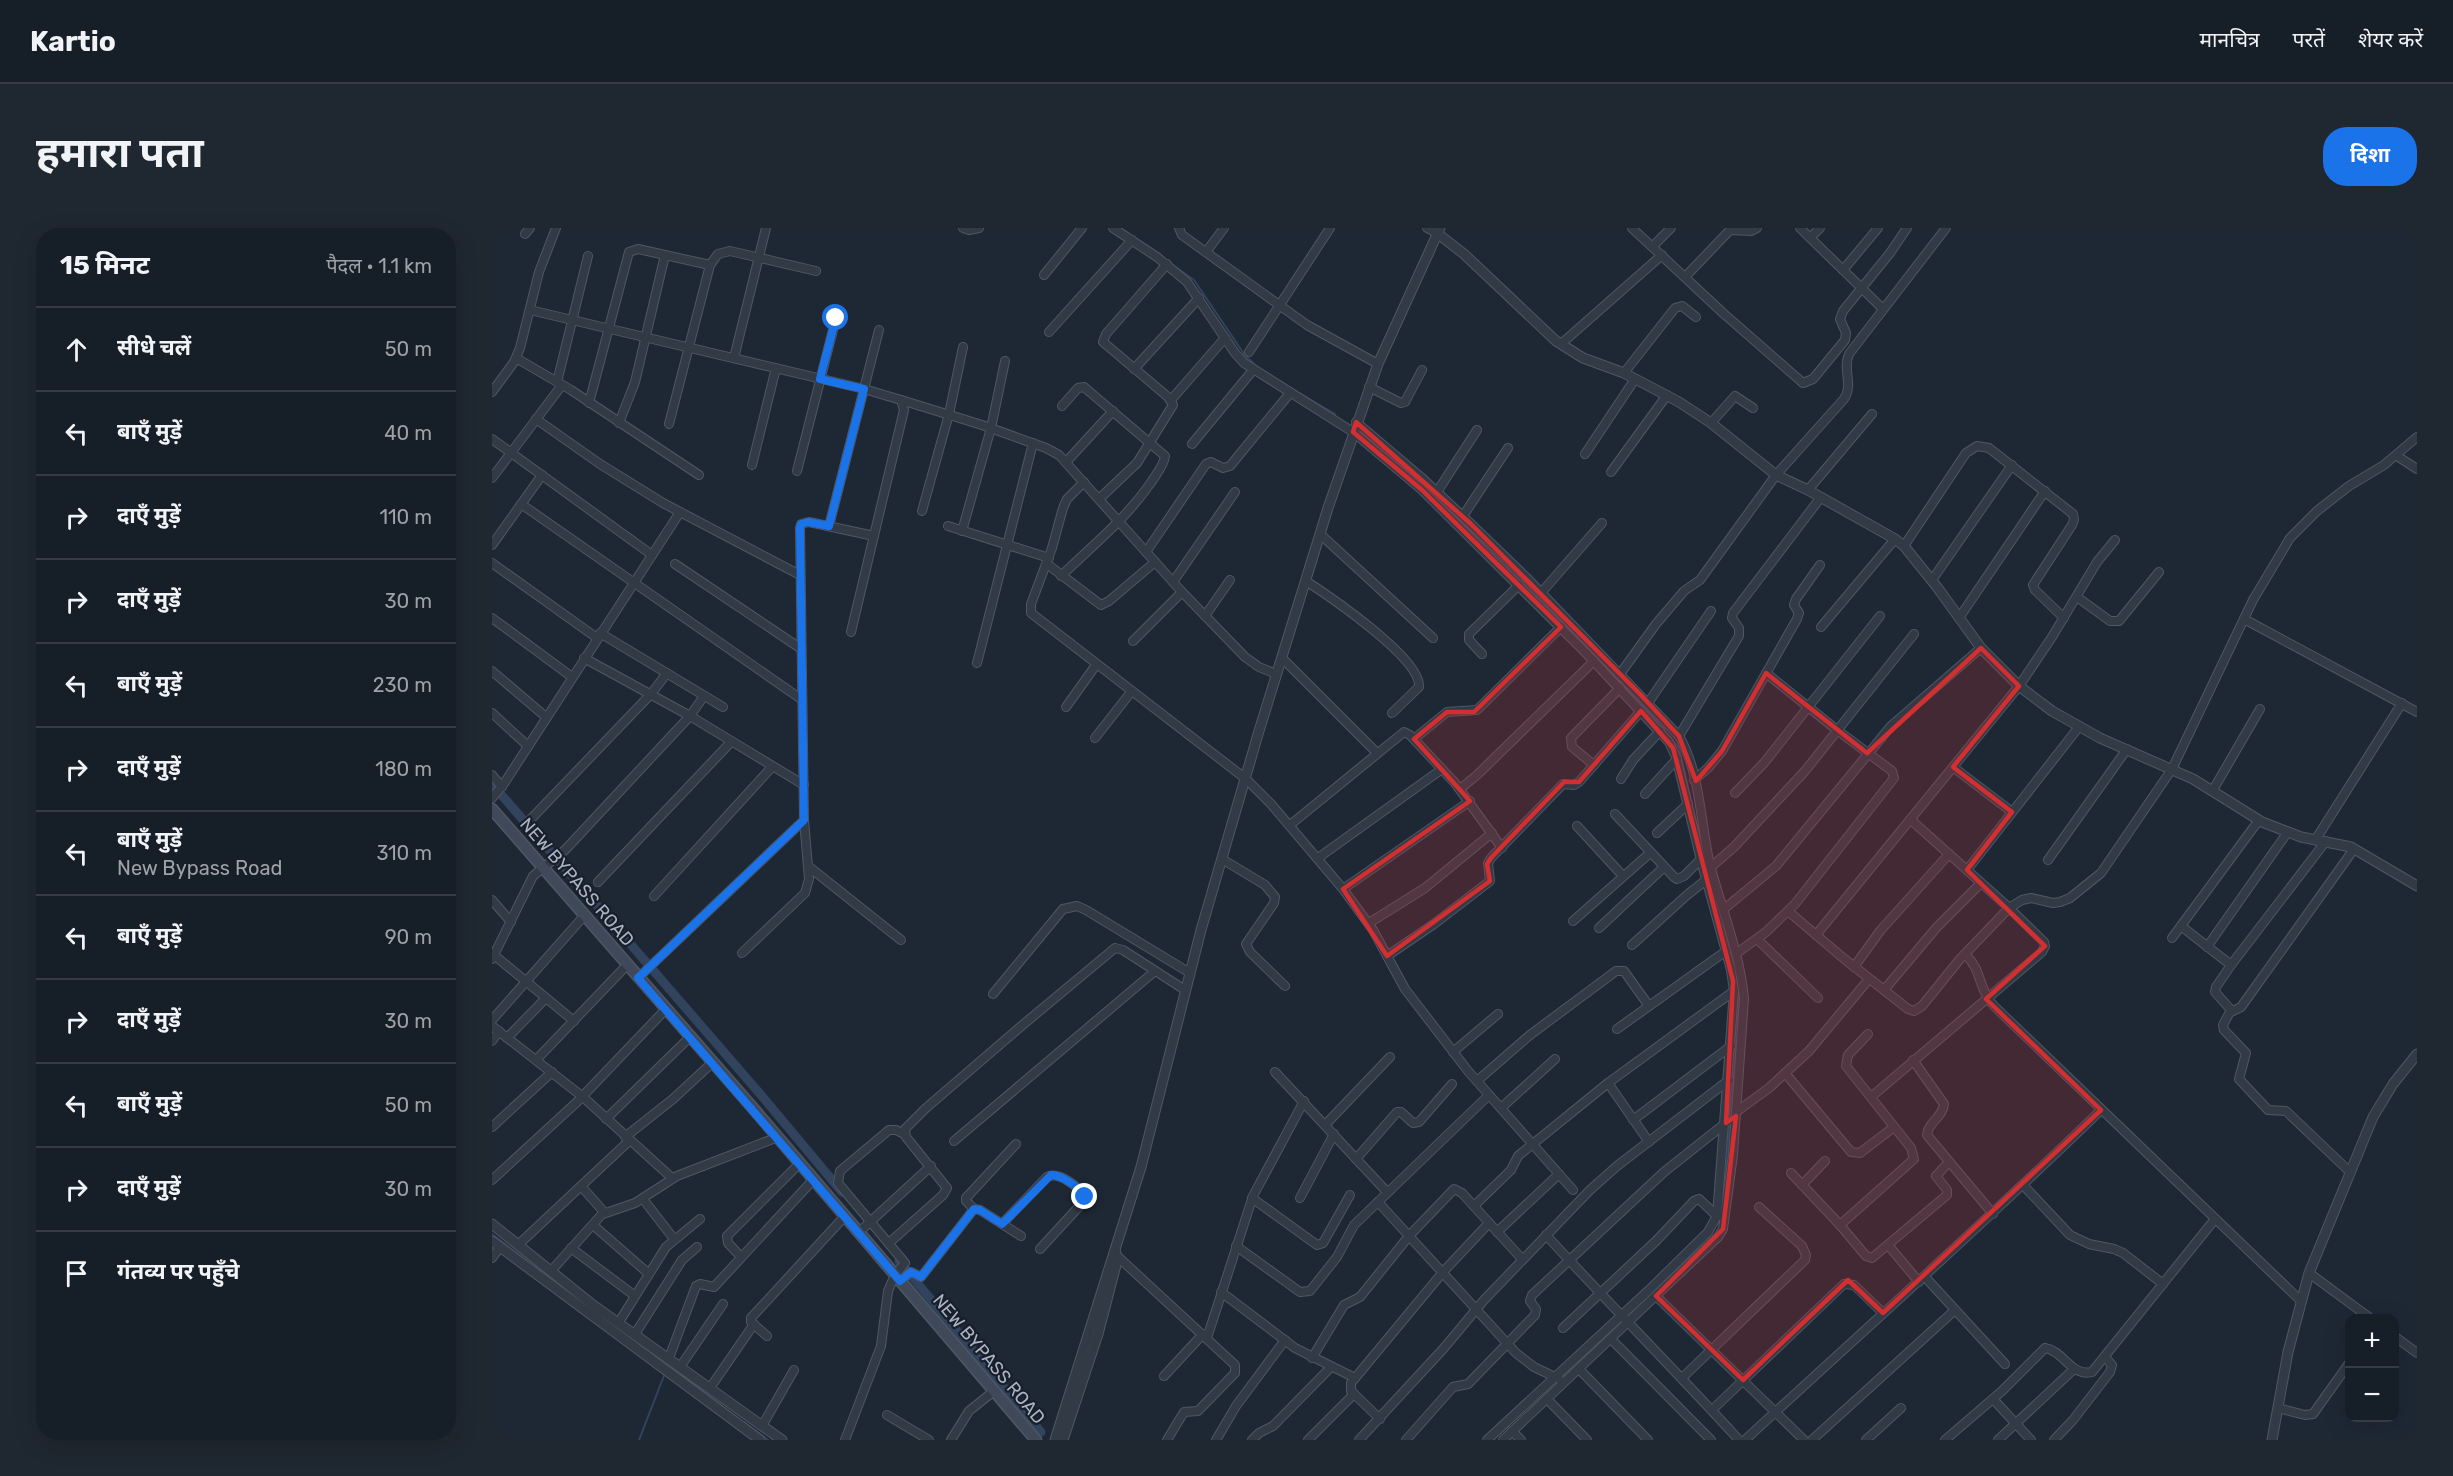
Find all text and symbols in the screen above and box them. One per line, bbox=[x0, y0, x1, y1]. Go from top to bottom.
text: Kartio bbox=[30, 25, 116, 58]
text: मानचित्र bbox=[2200, 27, 2260, 52]
text: परतें bbox=[2293, 27, 2325, 52]
text: शेयर करें bbox=[2358, 27, 2423, 52]
button: दिशा bbox=[2323, 127, 2417, 186]
text: हमारा पता bbox=[36, 128, 204, 178]
text: 15 मिनट bbox=[60, 250, 150, 281]
text: पैदल · 1.1 km bbox=[326, 254, 432, 278]
route start bbox=[822, 304, 848, 330]
icon: ahead bbox=[60, 333, 93, 366]
text: सीधे चलें bbox=[117, 334, 191, 361]
text: 50 m bbox=[385, 337, 432, 361]
icon: left bbox=[60, 417, 93, 450]
text: बाएँ मुड़ें bbox=[117, 418, 182, 445]
text: 40 m bbox=[384, 421, 432, 445]
icon: right bbox=[60, 501, 93, 534]
text: दाएँ मुड़ें bbox=[117, 502, 181, 529]
text: 110 m bbox=[380, 505, 432, 529]
icon: right bbox=[60, 585, 93, 618]
text: दाएँ मुड़ें bbox=[117, 586, 181, 613]
text: 30 m bbox=[385, 589, 432, 613]
icon: left bbox=[60, 669, 93, 702]
text: बाएँ मुड़ें bbox=[117, 670, 182, 697]
text: 230 m bbox=[373, 673, 432, 697]
icon: right bbox=[60, 753, 93, 786]
text: दाएँ मुड़ें bbox=[117, 754, 181, 781]
text: 180 m bbox=[375, 757, 432, 781]
street label: NEW BYPASS ROAD bbox=[515, 813, 639, 951]
text: बाएँ मुड़ें bbox=[117, 826, 182, 853]
icon: left bbox=[60, 837, 93, 870]
text: 310 m bbox=[376, 841, 432, 865]
text: New Bypass Road bbox=[117, 856, 282, 880]
icon: left bbox=[60, 921, 93, 954]
text: बाएँ मुड़ें bbox=[117, 922, 182, 949]
text: 90 m bbox=[385, 925, 432, 949]
icon: right bbox=[60, 1005, 93, 1038]
text: दाएँ मुड़ें bbox=[117, 1006, 181, 1033]
text: 30 m bbox=[385, 1009, 432, 1033]
icon: left bbox=[60, 1089, 93, 1122]
text: बाएँ मुड़ें bbox=[117, 1090, 182, 1117]
text: 50 m bbox=[385, 1093, 432, 1117]
icon: right bbox=[60, 1173, 93, 1206]
text: दाएँ मुड़ें bbox=[117, 1174, 181, 1201]
text: 30 m bbox=[385, 1177, 432, 1201]
route end bbox=[1071, 1183, 1097, 1209]
icon: arrive bbox=[60, 1257, 93, 1290]
text: गंतव्य पर पहुँचे bbox=[117, 1258, 239, 1285]
street label: NEW BYPASS ROAD bbox=[928, 1290, 1050, 1428]
map controls bbox=[2345, 1314, 2399, 1422]
button: + bbox=[2345, 1314, 2399, 1368]
button: − bbox=[2345, 1368, 2399, 1422]

